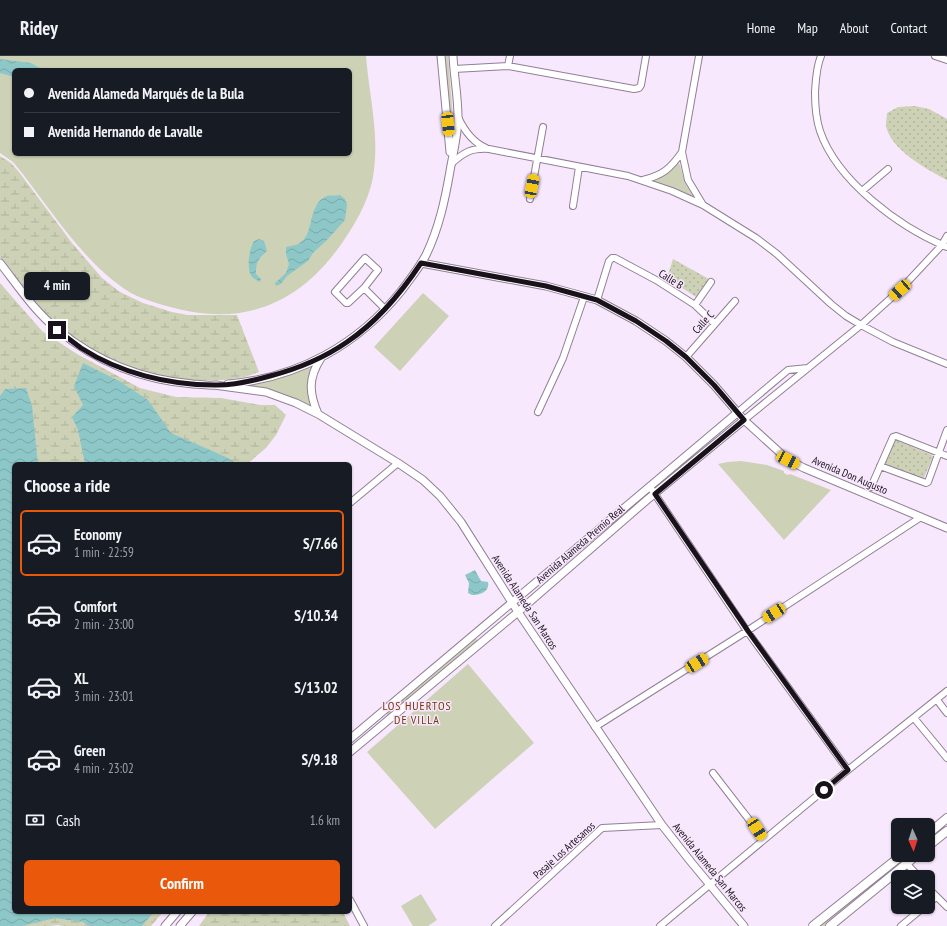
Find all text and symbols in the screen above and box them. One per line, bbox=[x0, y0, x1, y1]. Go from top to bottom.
text: Ridey bbox=[20, 16, 58, 40]
text: Home bbox=[747, 19, 775, 37]
text: Map bbox=[797, 19, 818, 37]
text: About bbox=[840, 19, 869, 37]
text: Contact bbox=[891, 19, 927, 37]
text: Avenida Alameda Marqués de la Bula bbox=[48, 84, 244, 103]
car bbox=[441, 111, 455, 137]
text: Avenida Hernando de Lavalle bbox=[48, 122, 203, 141]
car bbox=[524, 173, 540, 199]
street label: Calle B bbox=[656, 266, 686, 292]
callout: 4 min bbox=[24, 272, 90, 300]
text: 4 min bbox=[44, 277, 70, 294]
car bbox=[887, 278, 913, 302]
street label: Calle C bbox=[689, 308, 717, 336]
route end bbox=[48, 321, 66, 339]
car bbox=[775, 449, 801, 471]
street label: Avenida Don Augusto bbox=[810, 453, 890, 497]
text: Choose a ride bbox=[24, 474, 110, 497]
street label: Avenida Alameda Premio Real bbox=[533, 501, 627, 586]
icon: car bbox=[26, 525, 62, 561]
text: Economy bbox=[74, 525, 122, 544]
text: S/7.66 bbox=[303, 534, 338, 553]
text: 1 min · 22:59 bbox=[74, 544, 134, 561]
street label: Avenida Alameda San Marcos bbox=[489, 552, 561, 652]
icon: car bbox=[26, 597, 62, 633]
text: Comfort bbox=[74, 597, 117, 616]
car bbox=[761, 601, 787, 625]
text: S/10.34 bbox=[294, 606, 338, 625]
text: 2 min · 23:00 bbox=[74, 616, 134, 633]
car bbox=[684, 652, 710, 674]
icon: car bbox=[26, 669, 62, 705]
text: XL bbox=[74, 669, 88, 688]
text: S/13.02 bbox=[294, 678, 338, 697]
text: 3 min · 23:01 bbox=[74, 688, 134, 705]
district label: LOS HUERTOS DE VILLA bbox=[382, 698, 452, 727]
icon: car bbox=[26, 741, 62, 777]
text: Green bbox=[74, 741, 106, 760]
text: S/9.18 bbox=[301, 750, 338, 769]
text: 4 min · 23:02 bbox=[74, 760, 134, 777]
route start bbox=[815, 781, 833, 799]
icon: cash bbox=[24, 809, 46, 831]
text: Cash bbox=[56, 811, 80, 830]
text: 1.6 km bbox=[310, 812, 340, 829]
car bbox=[745, 816, 769, 842]
street label: Pasaje Los Artesanos bbox=[530, 818, 598, 881]
north arrow bbox=[891, 818, 935, 862]
map controls bbox=[891, 818, 935, 914]
street label: Avenida Alameda San Marcos bbox=[670, 820, 750, 914]
button: Confirm bbox=[24, 860, 340, 906]
button: layers bbox=[891, 870, 935, 914]

